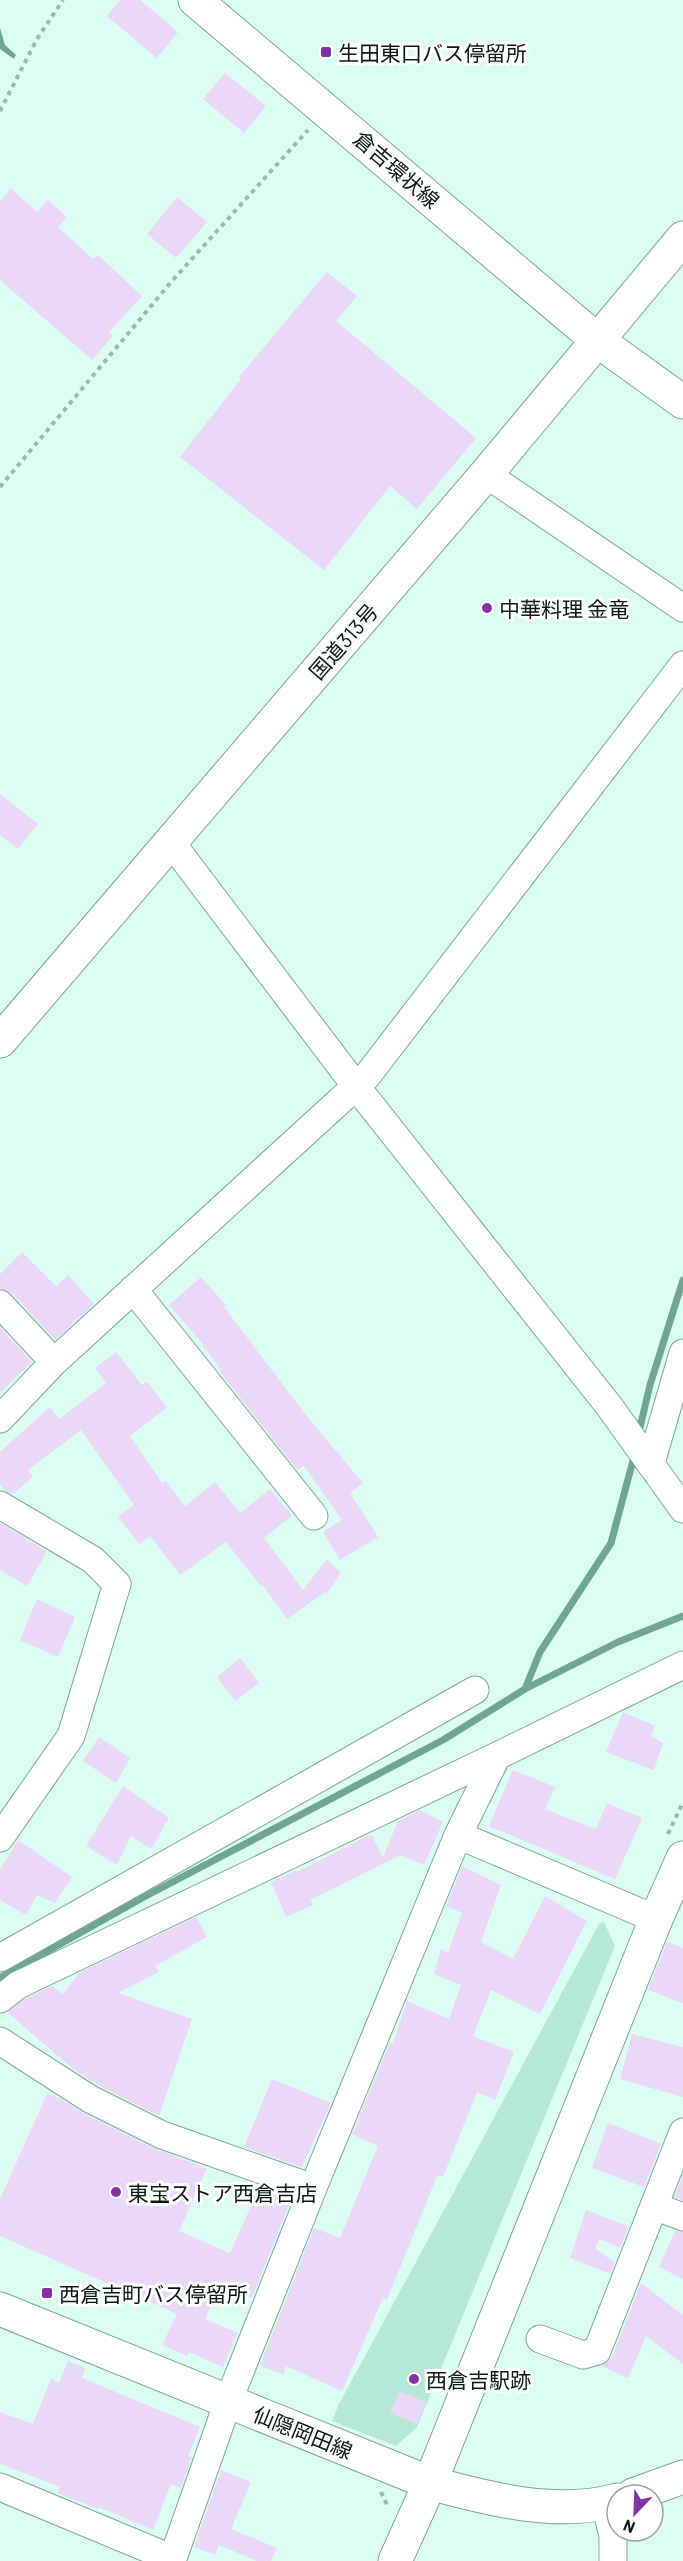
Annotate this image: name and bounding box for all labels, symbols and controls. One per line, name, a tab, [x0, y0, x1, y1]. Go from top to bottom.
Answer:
place label: 生田東口バス停留所	[338, 40, 527, 65]
marker: 生田東口バス停留所	[319, 45, 333, 59]
street label: 倉吉環状線	[349, 125, 445, 213]
place label: 中華料理 金竜	[499, 596, 629, 621]
street label: 国道313号	[303, 598, 383, 684]
marker: 中華料理 金竜	[480, 601, 494, 615]
place label: 東宝ストア西倉吉店	[128, 2180, 317, 2205]
marker: 東宝ストア西倉吉店	[109, 2185, 123, 2199]
place label: 西倉吉町バス停留所	[59, 2281, 248, 2306]
marker: 西倉吉町バス停留所	[40, 2286, 54, 2300]
place label: 西倉吉駅跡	[426, 2367, 531, 2392]
marker: 西倉吉駅跡	[407, 2372, 421, 2386]
street label: 仙隠岡田線	[250, 2401, 356, 2463]
north arrow	[605, 2483, 665, 2543]
text: N	[620, 2516, 638, 2538]

